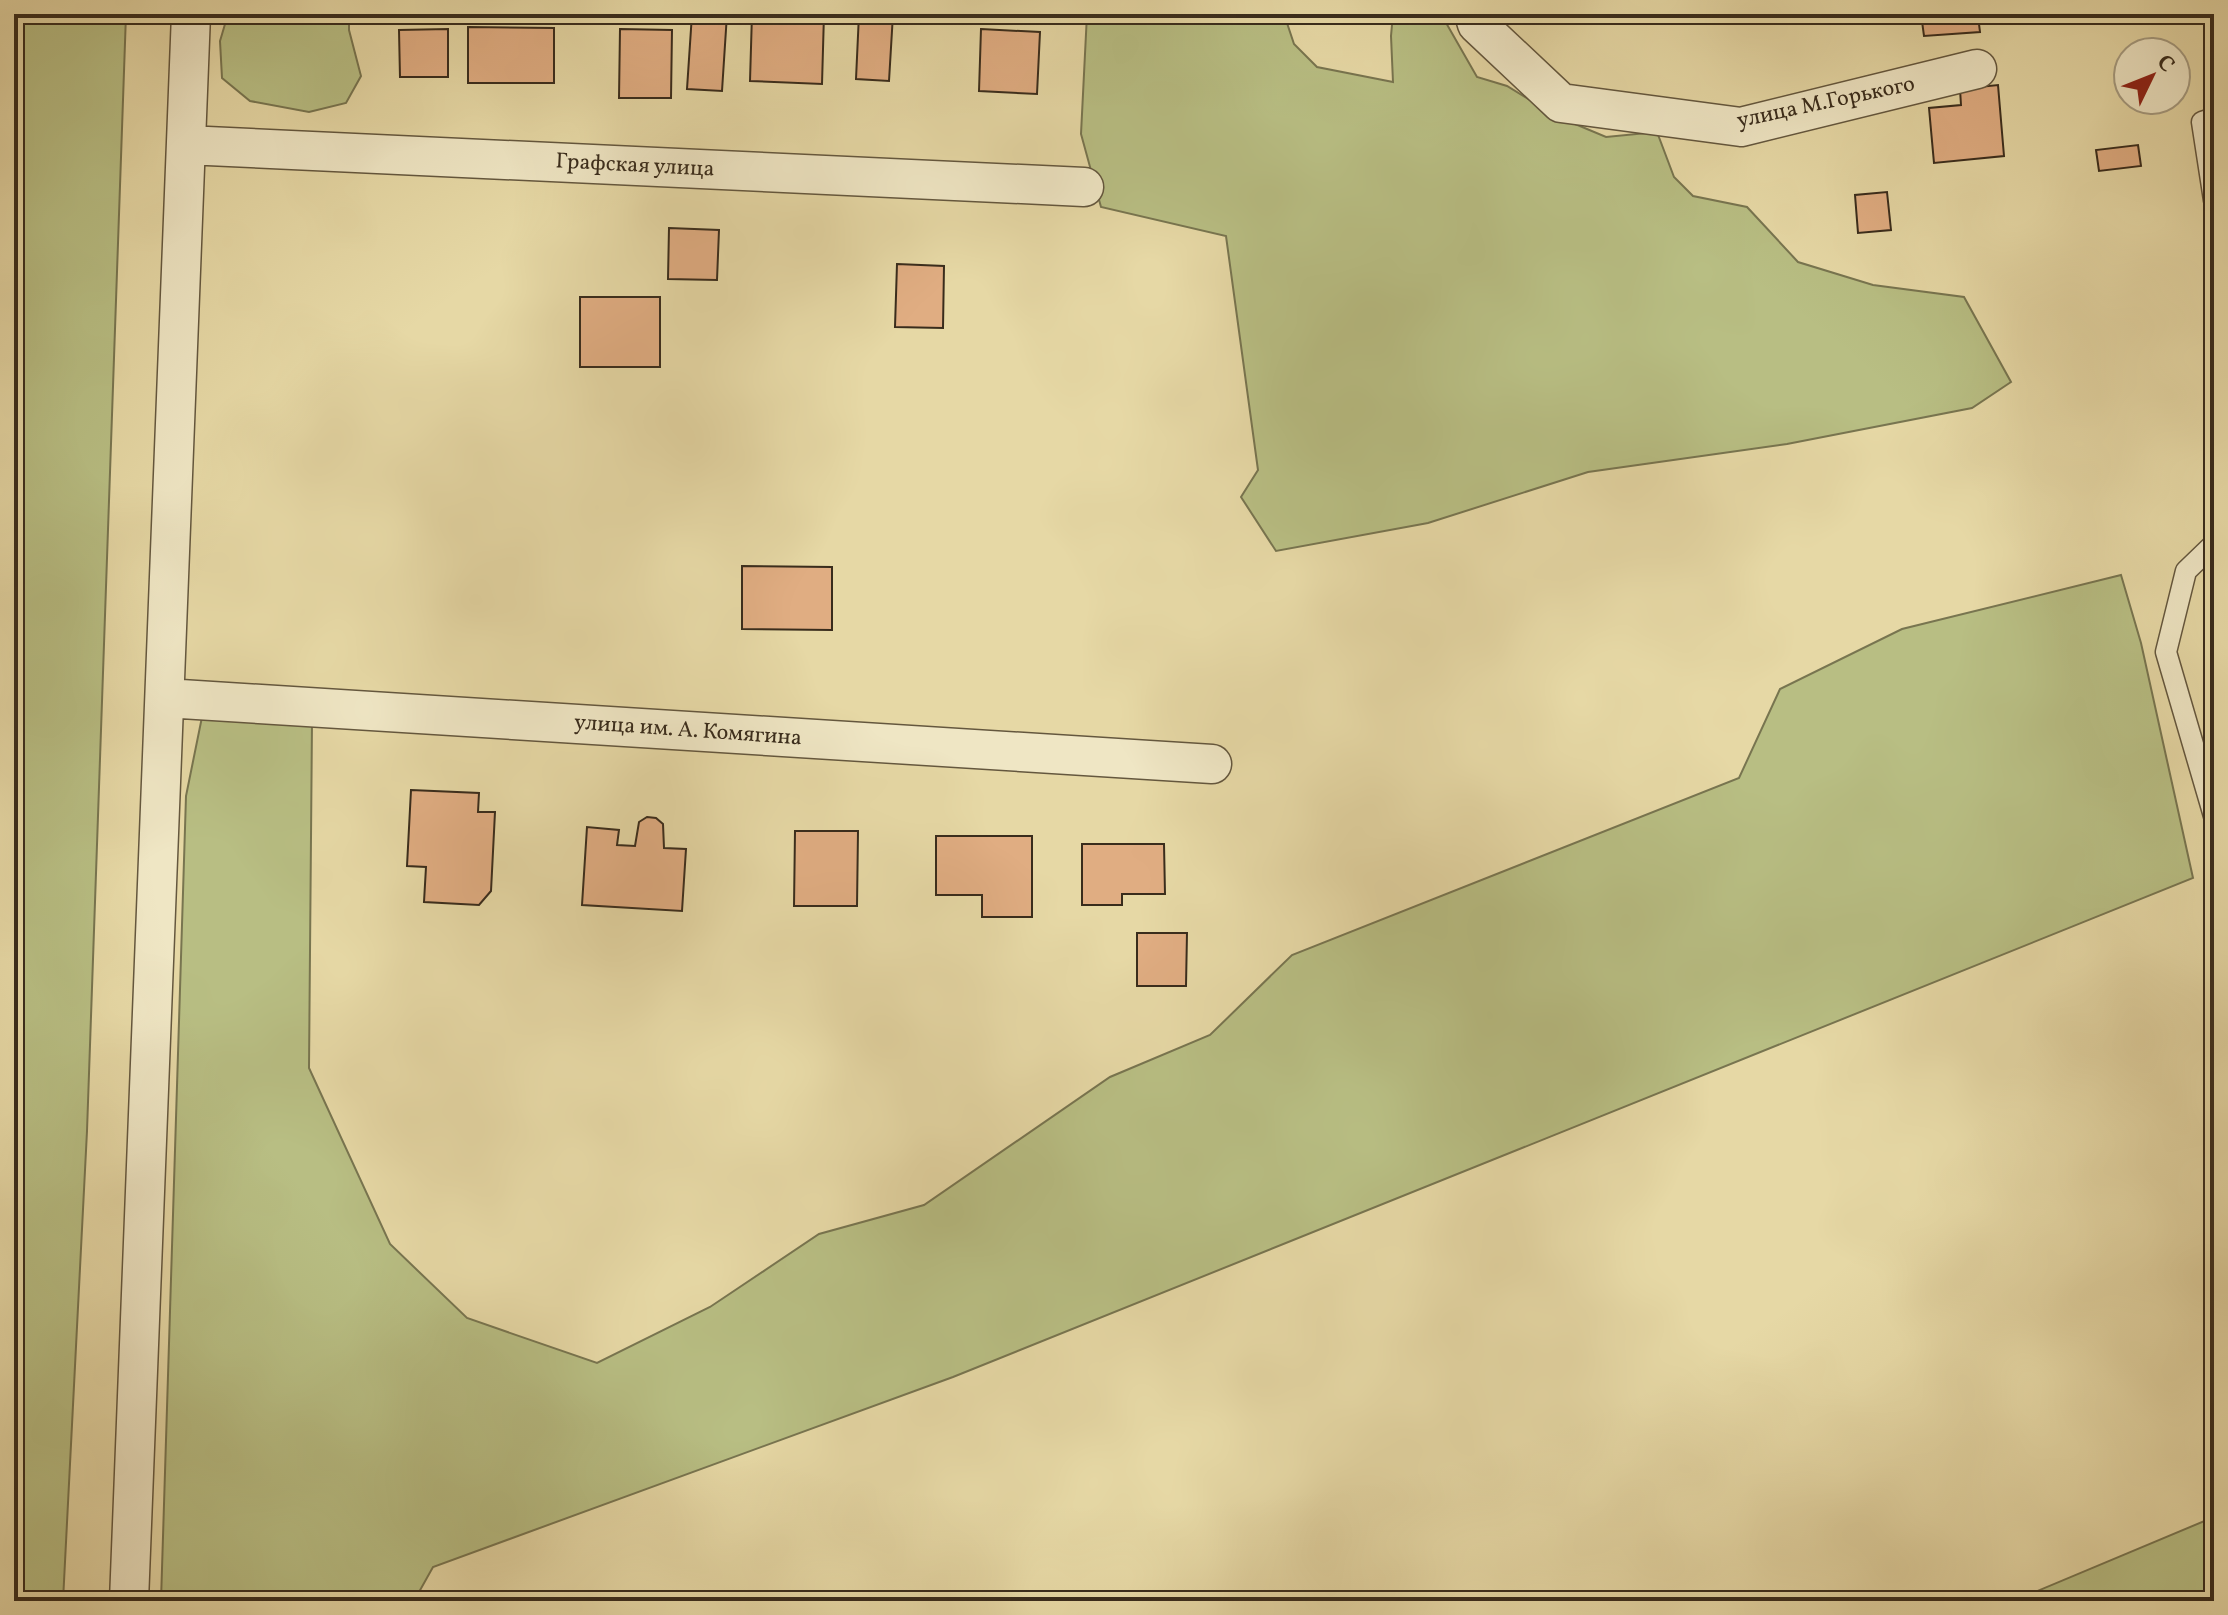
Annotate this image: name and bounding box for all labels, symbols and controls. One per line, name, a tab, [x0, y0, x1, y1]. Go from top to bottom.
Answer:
north arrow	[2112, 36, 2192, 116]
text: С	[2149, 48, 2181, 80]
street label: улица М.Горького	[1734, 69, 1918, 137]
street label: Графская улица	[555, 146, 715, 186]
street label: улица им. А. Комягина	[573, 708, 803, 754]

